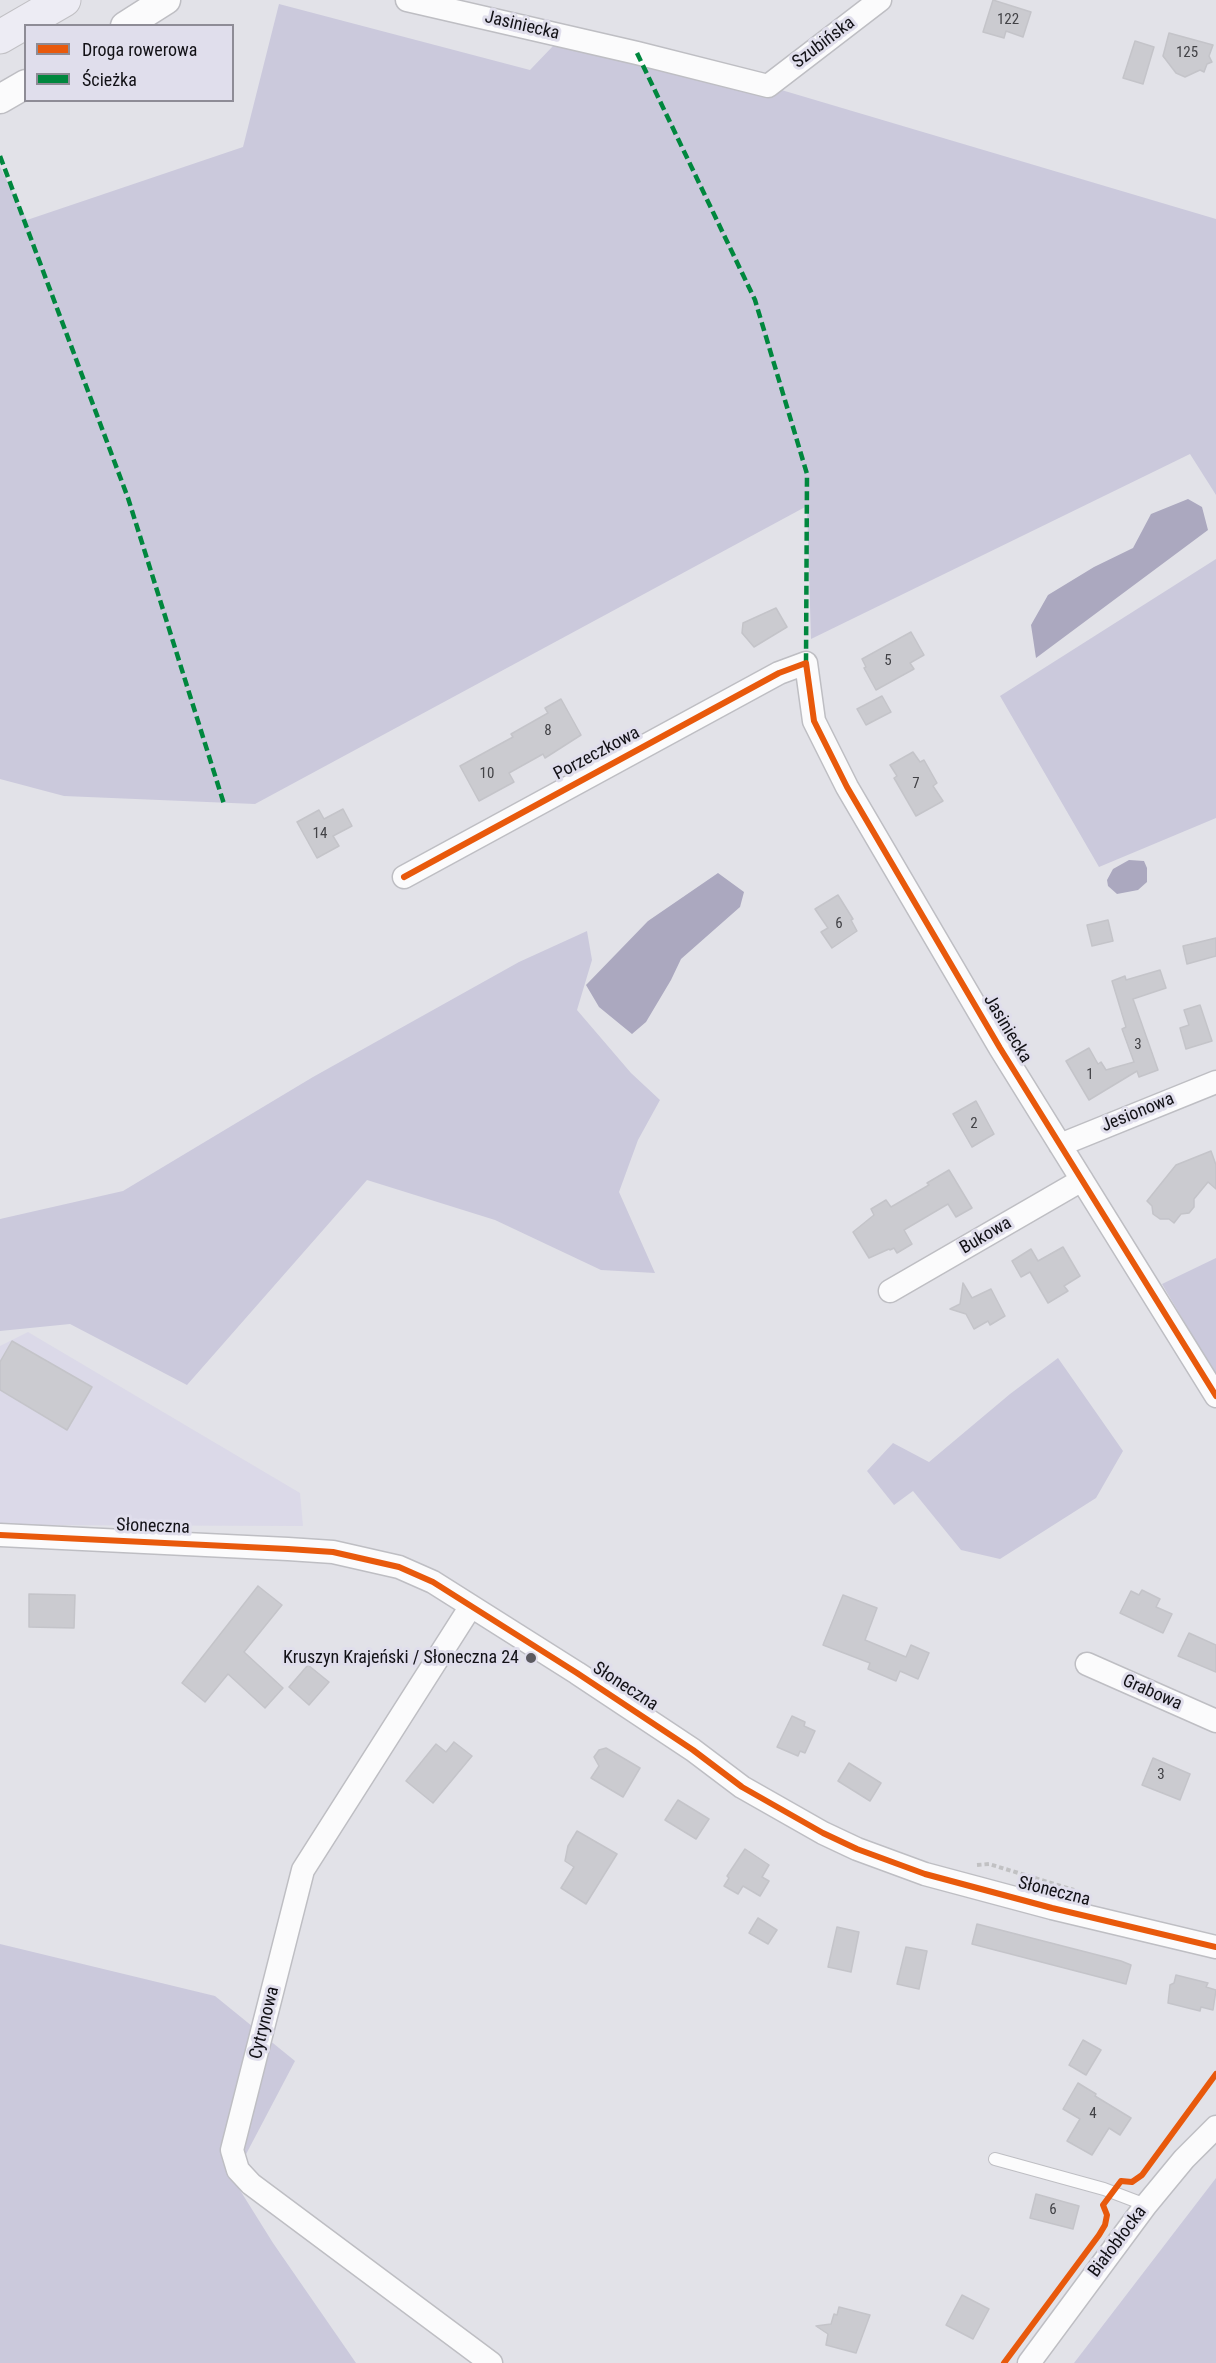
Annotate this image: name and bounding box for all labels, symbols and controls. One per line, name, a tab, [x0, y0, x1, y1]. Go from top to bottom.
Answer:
street label: Jasiniecka	[483, 7, 561, 45]
house number: 122	[997, 11, 1019, 29]
street label: Szubińska	[789, 13, 859, 73]
legend	[24, 24, 234, 102]
text: Droga rowerowa	[82, 39, 197, 60]
house number: 125	[1176, 44, 1198, 62]
text: Ścieżka	[82, 69, 137, 90]
house number: 5	[884, 652, 892, 670]
house number: 8	[544, 722, 552, 740]
street label: Porzeczkowa	[550, 722, 644, 786]
house number: 10	[480, 765, 494, 783]
house number: 7	[912, 775, 920, 793]
house number: 14	[313, 825, 327, 843]
house number: 6	[835, 915, 843, 933]
street label: Jasiniecka	[978, 991, 1036, 1067]
house number: 3	[1134, 1036, 1142, 1054]
house number: 1	[1086, 1066, 1094, 1084]
street label: Jesionowa	[1098, 1089, 1178, 1137]
house number: 2	[970, 1115, 978, 1133]
street label: Bukowa	[956, 1213, 1016, 1259]
street label: Słoneczna	[116, 1515, 190, 1539]
place label: Kruszyn Krajeński / Słoneczna 24	[283, 1647, 519, 1669]
marker: Kruszyn Krajeński / Słoneczna 24	[524, 1651, 538, 1665]
street label: Słoneczna	[588, 1658, 662, 1716]
street label: Grabowa	[1119, 1670, 1185, 1716]
house number: 3	[1157, 1766, 1165, 1784]
street label: Słoneczna	[1016, 1873, 1092, 1911]
street label: Cytrynowa	[246, 1984, 284, 2062]
house number: 4	[1089, 2105, 1097, 2123]
house number: 6	[1049, 2201, 1057, 2219]
street label: Białobłocka	[1084, 2202, 1152, 2282]

